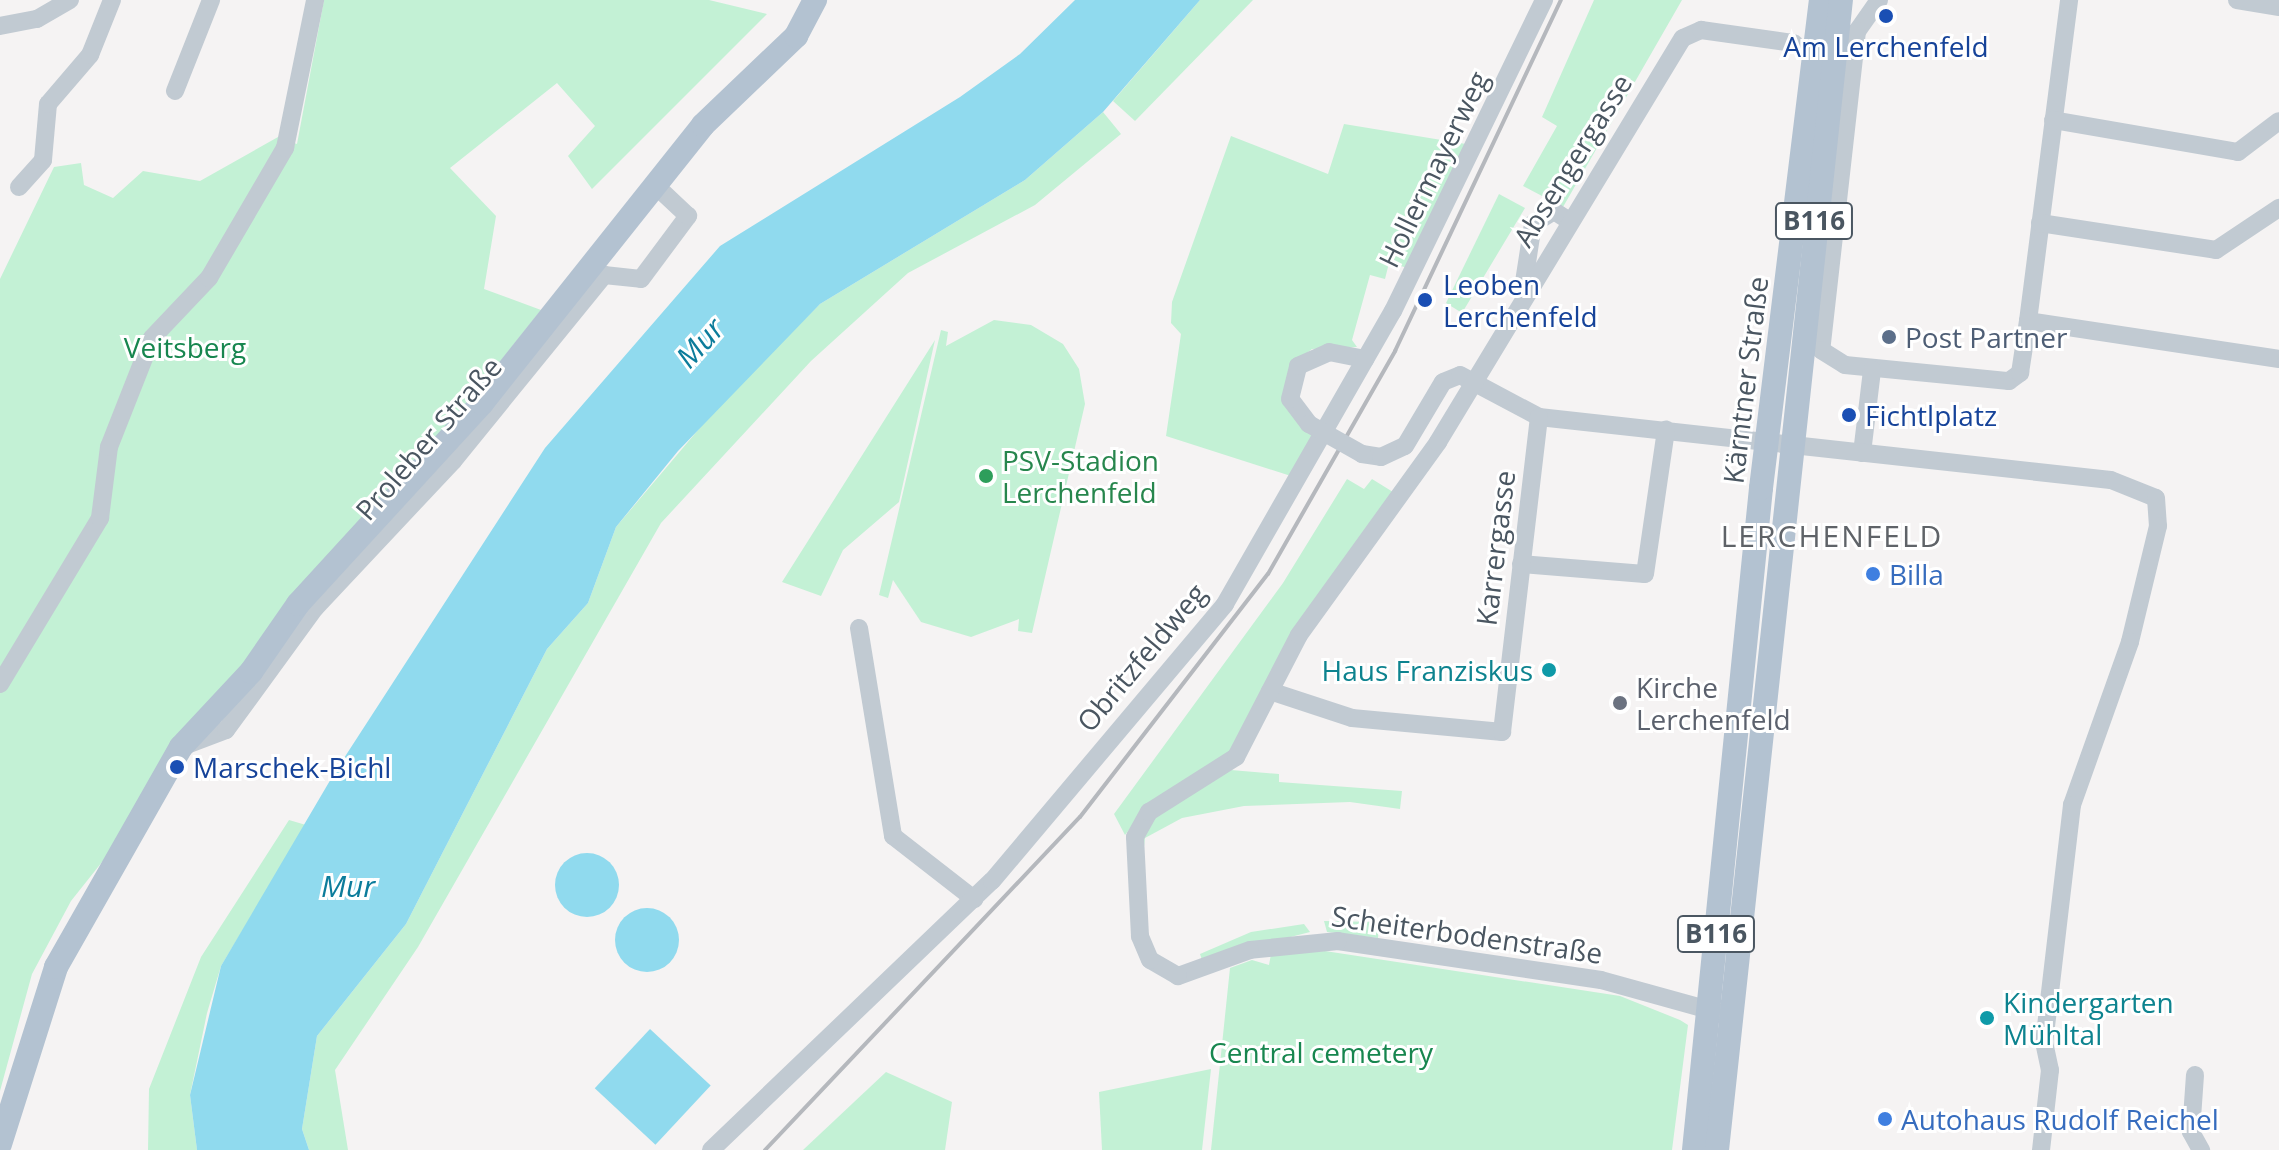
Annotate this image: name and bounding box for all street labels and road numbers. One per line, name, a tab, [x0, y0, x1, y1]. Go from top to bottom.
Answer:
street label: Hollermayerweg	[1371, 65, 1495, 273]
street label: Absengergasse	[1506, 68, 1638, 252]
road number: B116	[1774, 199, 1854, 243]
street label: Kärntner Straße	[1716, 275, 1774, 485]
street label: Proleber Straße	[348, 350, 508, 526]
street label: Karrergasse	[1469, 469, 1521, 627]
street label: Obritzfeldweg	[1069, 576, 1213, 738]
street label: Scheiterbodenstraße	[1329, 898, 1605, 970]
road number: B116	[1676, 912, 1756, 956]

